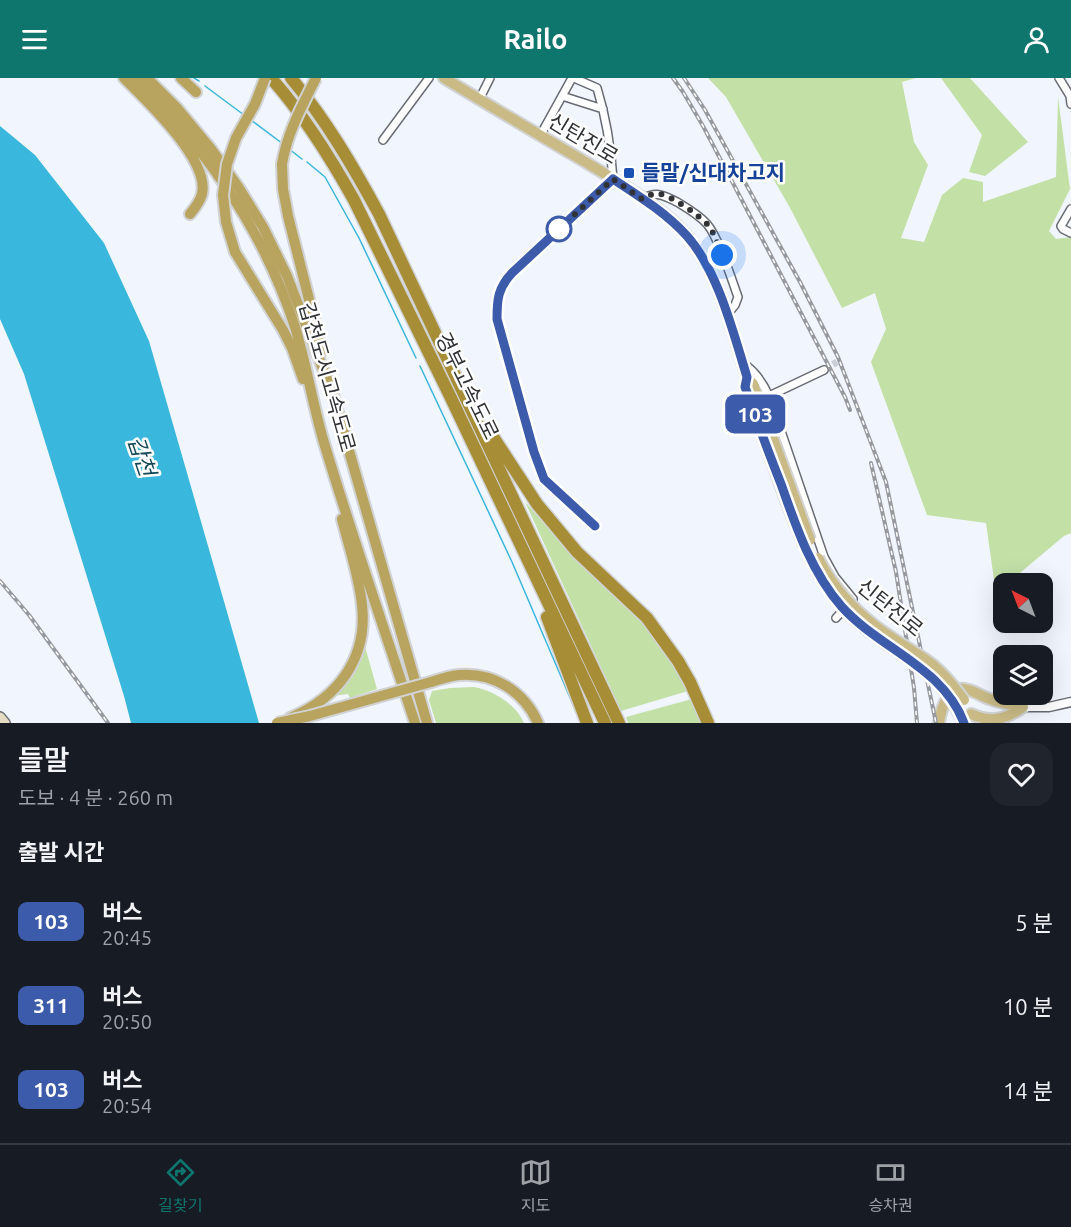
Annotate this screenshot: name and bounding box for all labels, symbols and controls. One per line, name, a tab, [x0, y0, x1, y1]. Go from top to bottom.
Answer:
icon: menu	[18, 23, 51, 56]
icon: person	[1020, 23, 1053, 56]
text: Railo	[504, 24, 567, 54]
street label: 신탄진로	[544, 108, 623, 168]
place label: 들말/신대차고지	[641, 160, 785, 184]
marker: 들말/신대차고지	[622, 166, 636, 180]
unlabelled marker	[546, 216, 572, 242]
your location	[707, 240, 737, 270]
street label: 갑천도시고속도로	[295, 299, 361, 454]
street label: 경부고속도로	[432, 328, 504, 443]
line badge: 103	[720, 394, 789, 434]
text: 103	[737, 402, 773, 426]
water label: 갑천	[124, 433, 162, 482]
north arrow	[993, 573, 1053, 633]
map controls	[993, 573, 1053, 705]
street label: 신탄진로	[853, 574, 928, 641]
button: layers	[993, 645, 1053, 705]
button: heart	[990, 743, 1053, 806]
text: 들말	[18, 744, 70, 775]
text: 도보 · 4 분 · 260 m	[18, 786, 173, 809]
text: 출발 시간	[18, 839, 104, 864]
text: 버스	[102, 899, 142, 924]
text: 103	[33, 909, 69, 933]
text: 5 분	[1015, 910, 1053, 935]
text: 20:45	[102, 926, 152, 949]
text: 버스	[102, 983, 142, 1008]
text: 311	[33, 993, 69, 1017]
text: 10 분	[1003, 994, 1053, 1019]
text: 20:50	[102, 1010, 152, 1033]
text: 버스	[102, 1067, 142, 1092]
text: 103	[33, 1077, 69, 1101]
text: 14 분	[1003, 1078, 1053, 1103]
text: 20:54	[102, 1094, 152, 1117]
tab: 길찾기	[158, 1156, 202, 1216]
tab: 지도	[519, 1156, 552, 1216]
tab: 승차권	[869, 1156, 913, 1216]

